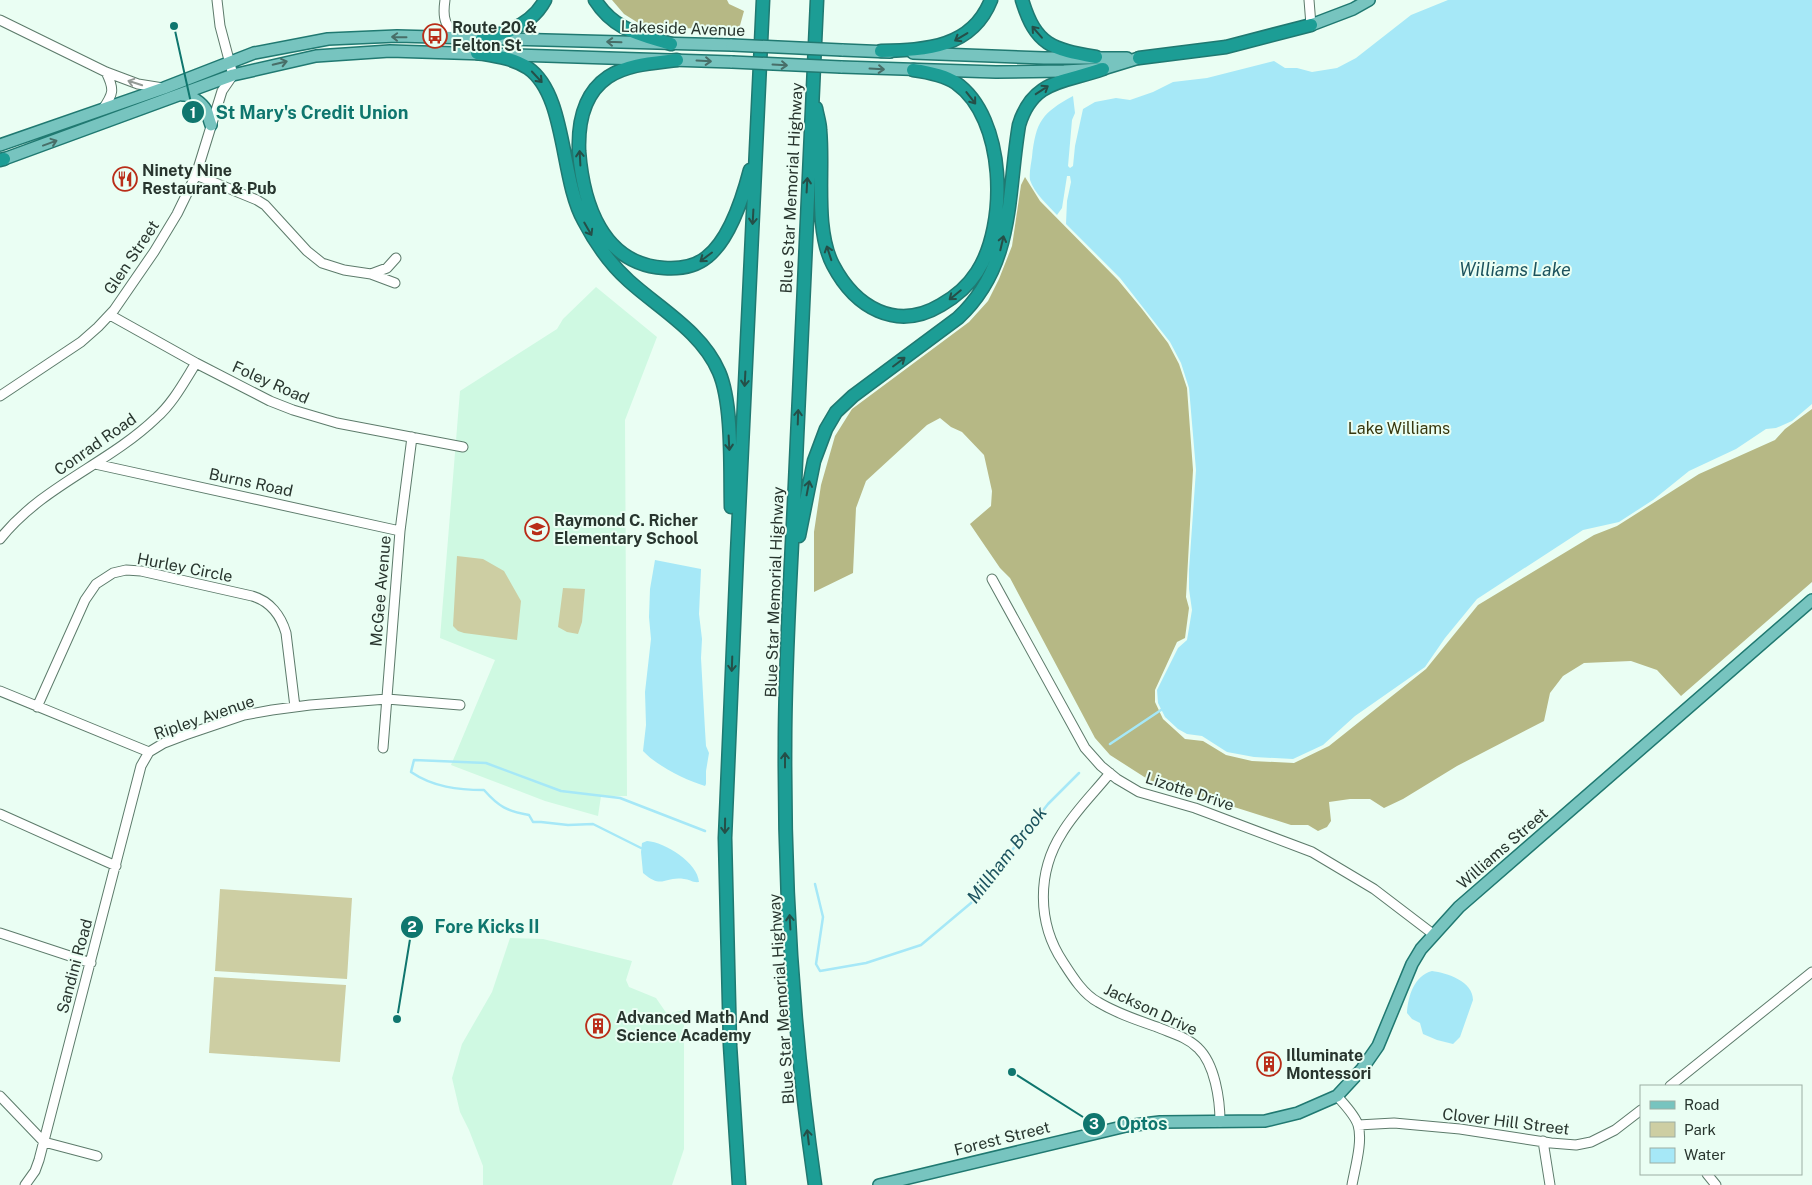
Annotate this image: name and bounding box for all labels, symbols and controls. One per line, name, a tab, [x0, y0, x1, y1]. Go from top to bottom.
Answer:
street label: Lakeside Avenue	[620, 17, 746, 40]
place label: Route 20 & Felton St	[452, 18, 537, 55]
bus stop icon: Route 20 & Felton St	[422, 23, 448, 49]
one-way arrow	[1031, 26, 1042, 39]
one-way arrow	[391, 32, 407, 42]
one-way arrow	[954, 32, 968, 42]
one-way arrow	[606, 38, 622, 47]
one-way arrow	[696, 56, 712, 65]
one-way arrow	[272, 58, 288, 67]
one-way arrow	[772, 60, 788, 69]
one-way arrow	[869, 64, 885, 74]
one-way arrow	[531, 71, 543, 84]
one-way arrow	[127, 77, 143, 87]
street label: Blue Star Memorial Highway	[776, 82, 807, 294]
one-way arrow	[1035, 85, 1049, 95]
one-way arrow	[965, 91, 976, 104]
callout: St Mary's Credit Union	[180, 96, 418, 129]
text: St Mary's Credit Union	[216, 102, 408, 123]
text: 1	[190, 104, 196, 121]
one-way arrow	[41, 138, 57, 147]
one-way arrow	[575, 151, 584, 167]
place label: Ninety Nine Restaurant & Pub	[142, 161, 277, 198]
restaurant icon: Ninety Nine Restaurant & Pub	[112, 166, 138, 192]
one-way arrow	[803, 177, 812, 193]
one-way arrow	[748, 208, 757, 224]
street label: Glen Street	[100, 217, 163, 298]
one-way arrow	[584, 222, 594, 236]
one-way arrow	[998, 236, 1007, 252]
one-way arrow	[823, 245, 833, 261]
one-way arrow	[700, 251, 713, 262]
water label: Williams Lake	[1459, 259, 1571, 280]
one-way arrow	[949, 290, 962, 301]
street label: Foley Road	[229, 357, 312, 408]
one-way arrow	[892, 357, 906, 367]
one-way arrow	[740, 370, 750, 387]
street label: Conrad Road	[51, 409, 140, 480]
one-way arrow	[793, 409, 802, 425]
park label: Lake Williams	[1348, 419, 1450, 438]
one-way arrow	[725, 435, 734, 451]
street label: Burns Road	[207, 464, 295, 501]
one-way arrow	[804, 481, 813, 497]
street label: Blue Star Memorial Highway	[761, 486, 788, 698]
place label: Raymond C. Richer Elementary School	[554, 511, 699, 548]
school or university icon: Raymond C. Richer Elementary School	[524, 516, 550, 542]
street label: McGee Avenue	[366, 535, 395, 647]
street label: Hurley Circle	[135, 549, 234, 586]
one-way arrow	[727, 655, 737, 671]
street label: Ripley Avenue	[151, 691, 257, 744]
one-way arrow	[780, 752, 790, 768]
street label: Lizotte Drive	[1143, 768, 1237, 815]
water label: Millham Brook	[962, 802, 1051, 907]
street label: Williams Street	[1453, 804, 1552, 893]
one-way arrow	[720, 818, 730, 834]
street label: Blue Star Memorial Highway	[765, 892, 798, 1105]
callout: Fore Kicks II	[399, 910, 549, 943]
one-way arrow	[786, 915, 795, 931]
text: Fore Kicks II	[435, 916, 539, 937]
street label: Sandini Road	[53, 917, 96, 1016]
text: 2	[407, 918, 417, 935]
street label: Jackson Drive	[1101, 980, 1201, 1039]
place label: Advanced Math And Science Academy	[616, 1008, 769, 1045]
building icon: Advanced Math And Science Academy	[585, 1013, 611, 1039]
place label: Illuminate Montessori	[1286, 1046, 1371, 1083]
building icon: Illuminate Montessori	[1256, 1051, 1282, 1077]
legend	[1640, 1085, 1802, 1175]
text: Road	[1684, 1096, 1720, 1113]
street label: Clover Hill Street	[1441, 1104, 1571, 1139]
callout: Optos	[1081, 1107, 1177, 1140]
text: Optos	[1116, 1113, 1168, 1134]
text: 3	[1089, 1115, 1099, 1132]
street label: Forest Street	[952, 1117, 1052, 1160]
text: Park	[1684, 1121, 1716, 1138]
one-way arrow	[803, 1129, 813, 1145]
text: Water	[1684, 1146, 1726, 1163]

